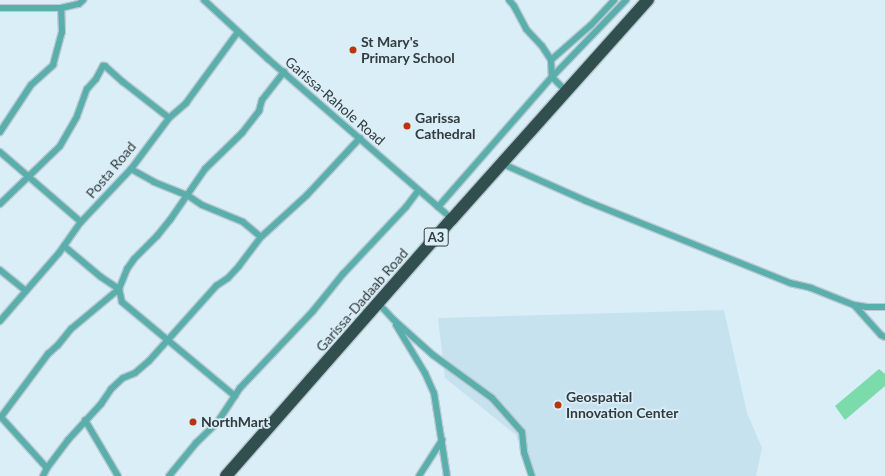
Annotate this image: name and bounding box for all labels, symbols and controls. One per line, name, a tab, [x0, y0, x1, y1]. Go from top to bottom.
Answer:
place label: St Mary's Primary School	[361, 34, 455, 66]
marker: St Mary's Primary School	[348, 45, 358, 55]
street label: Garissa-Rahole Road	[282, 53, 388, 149]
place label: Garissa Cathedral	[415, 110, 476, 142]
marker: Garissa Cathedral	[402, 121, 412, 131]
street label: Posta Road	[83, 138, 139, 202]
road number: A3	[423, 226, 449, 248]
street label: Garissa-Dadaab Road	[313, 245, 411, 355]
place label: Geospatial Innovation Center	[566, 389, 678, 422]
marker: Geospatial Innovation Center	[553, 400, 563, 410]
place label: NorthMart	[201, 414, 268, 430]
marker: NorthMart	[188, 417, 198, 427]

